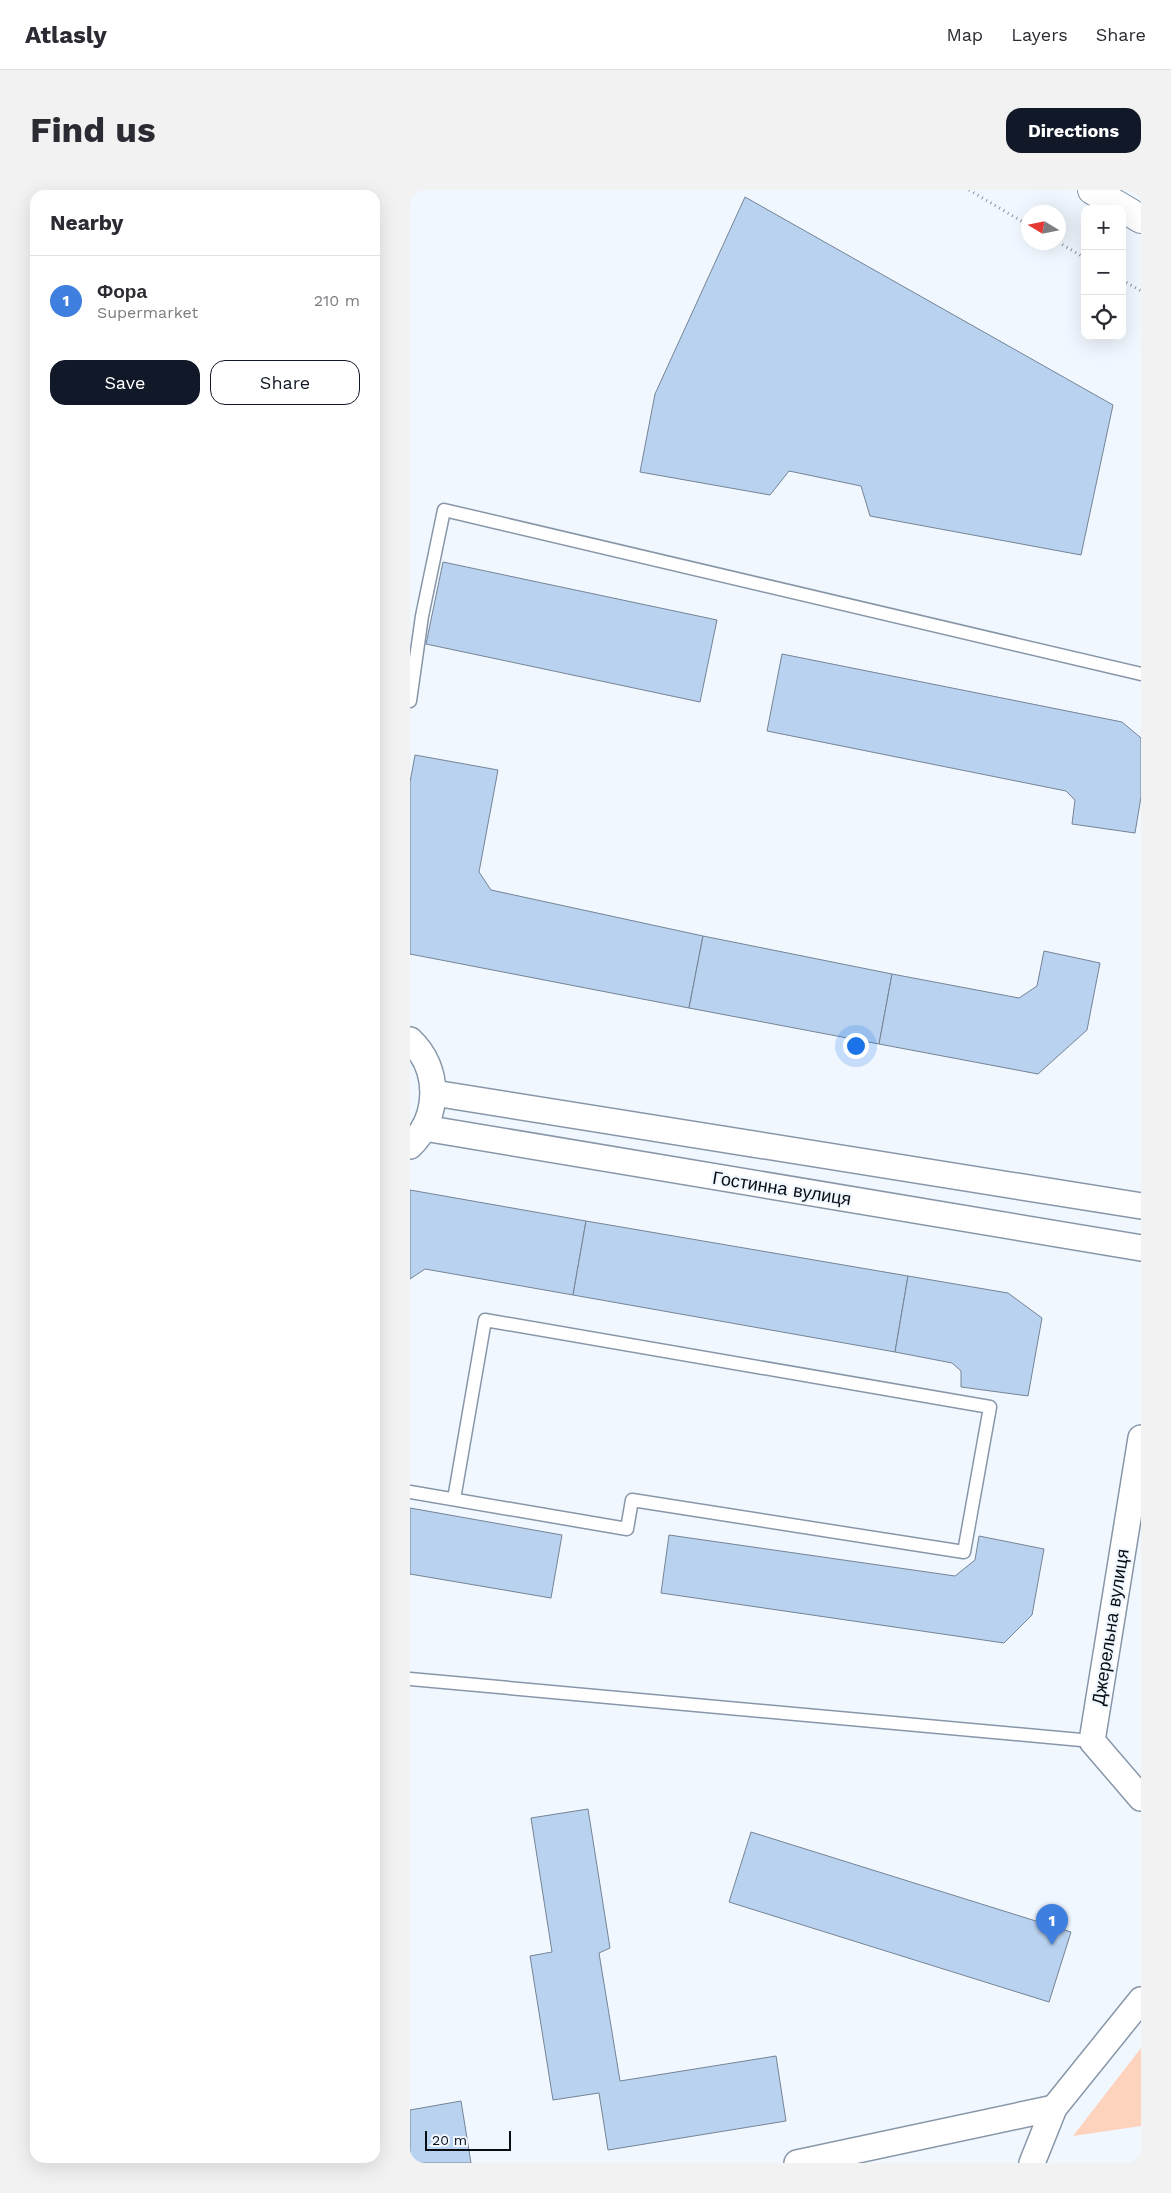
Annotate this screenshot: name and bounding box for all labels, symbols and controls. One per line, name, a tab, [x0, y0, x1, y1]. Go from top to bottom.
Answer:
text: Atlasly	[25, 21, 107, 49]
text: Map	[946, 24, 983, 45]
text: Layers	[1011, 24, 1068, 45]
text: Share	[1096, 24, 1146, 45]
button: Directions	[1006, 108, 1141, 153]
text: Find us	[30, 109, 156, 151]
north arrow	[1021, 205, 1066, 250]
map controls	[1081, 205, 1126, 340]
button: +	[1081, 205, 1126, 250]
text: Nearby	[50, 210, 123, 235]
button: −	[1081, 250, 1126, 295]
text: Фора	[97, 280, 147, 303]
text: 1	[63, 291, 69, 310]
text: 210 m	[314, 291, 360, 310]
button: locate	[1081, 295, 1126, 340]
text: Supermarket	[97, 303, 198, 322]
button: Save	[50, 360, 200, 405]
button: Share	[210, 360, 360, 405]
your location	[843, 1033, 869, 1059]
street label: Гостинна вулиця	[711, 1167, 853, 1209]
street label: Джерельна вулиця	[1087, 1547, 1133, 1707]
pin: 1	[1036, 1904, 1068, 1945]
scale bar	[425, 2128, 511, 2151]
text: 20 m	[432, 2132, 467, 2148]

